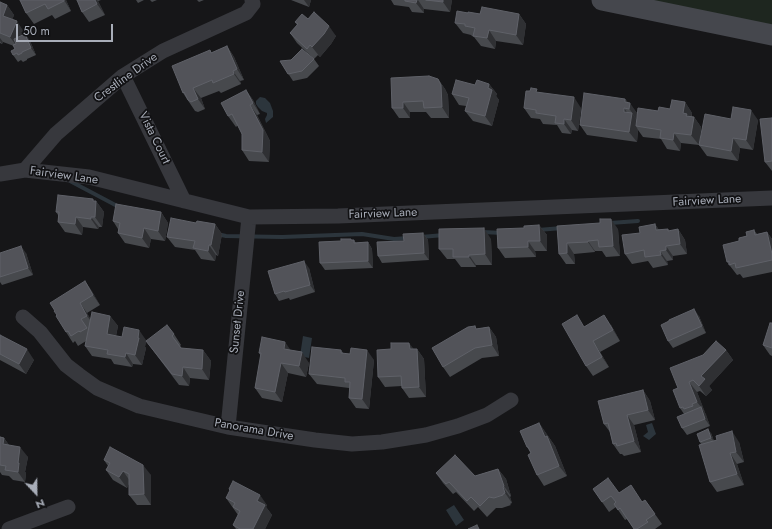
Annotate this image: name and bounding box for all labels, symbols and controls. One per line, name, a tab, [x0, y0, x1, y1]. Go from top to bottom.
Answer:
scale bar	[18, 16, 115, 42]
text: 50 m	[23, 22, 50, 40]
street label: Crestline Drive	[92, 50, 160, 106]
street label: Vista Court	[135, 110, 173, 166]
street label: Fairview Lane	[29, 164, 99, 188]
street label: Fairview Lane	[672, 192, 742, 210]
street label: Fairview Lane	[348, 206, 418, 222]
street label: Sunset Drive	[228, 290, 248, 354]
street label: Panorama Drive	[213, 416, 295, 444]
north arrow	[16, 473, 56, 513]
text: N	[33, 495, 48, 513]

